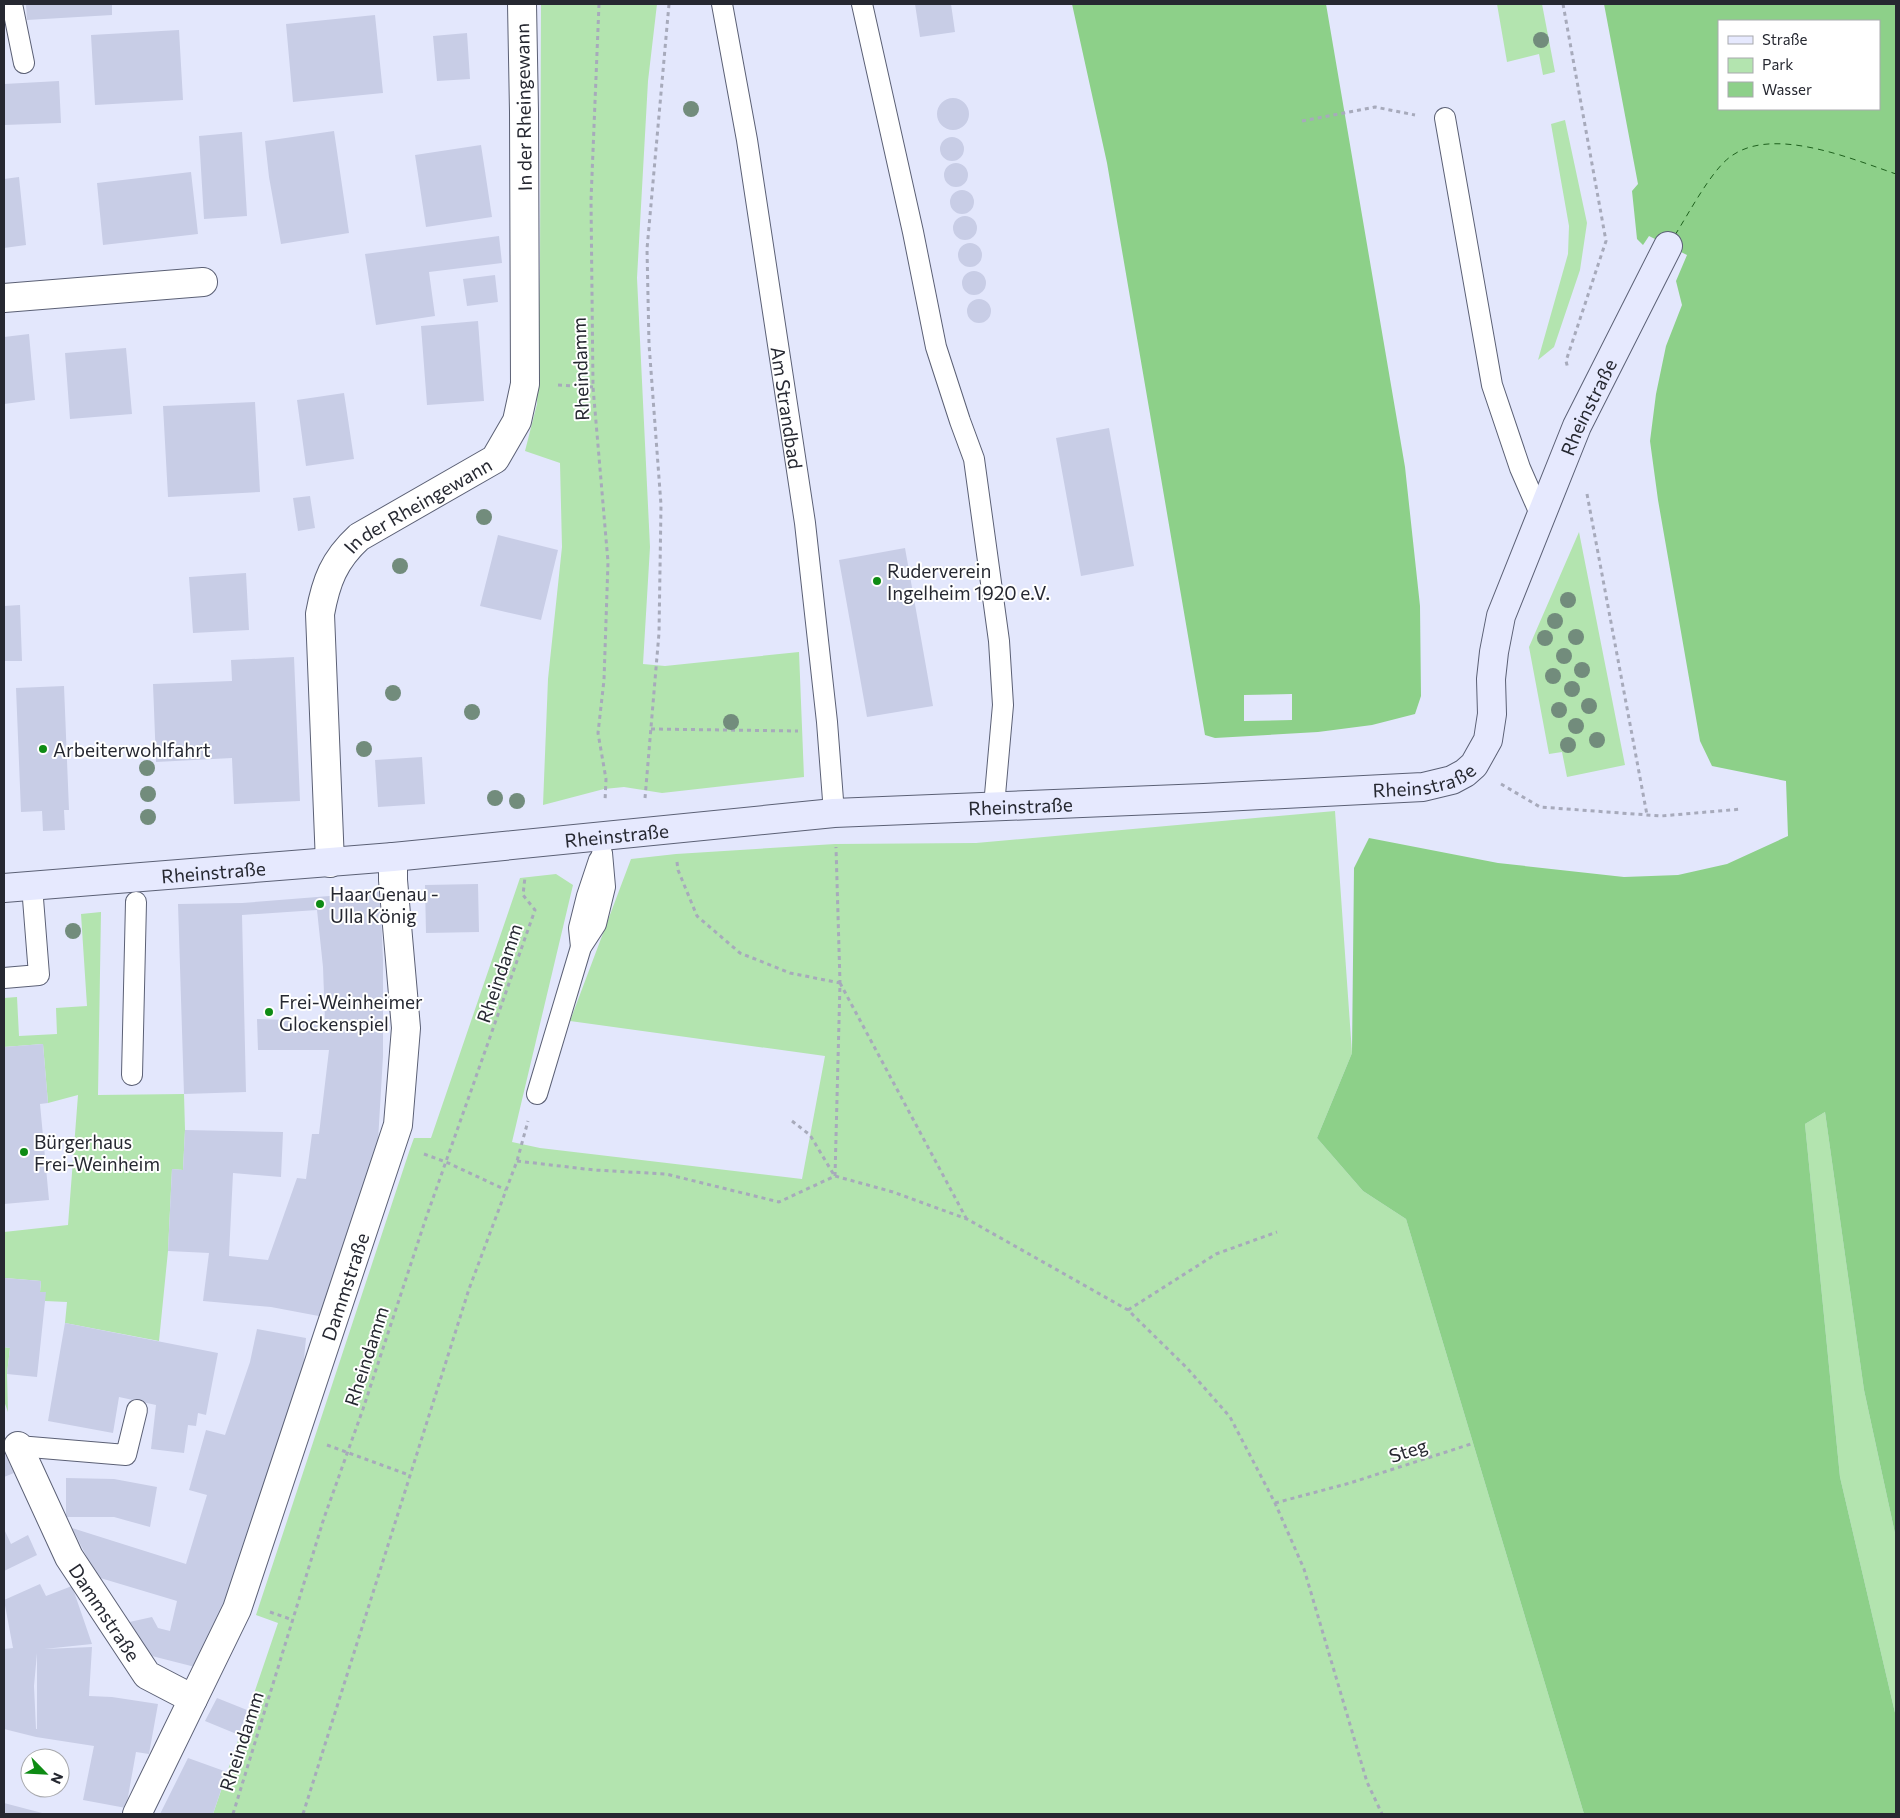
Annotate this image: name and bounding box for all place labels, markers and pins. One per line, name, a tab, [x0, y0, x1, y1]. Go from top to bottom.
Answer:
place label: Ruderverein Ingelheim 1920 e.V.	[887, 559, 1050, 604]
marker: Ruderverein Ingelheim 1920 e.V.	[871, 575, 883, 587]
place label: Arbeiterwohlfahrt	[53, 738, 211, 761]
marker: Arbeiterwohlfahrt	[37, 743, 49, 755]
place label: HaarGenau - Ulla König	[330, 882, 439, 927]
marker: HaarGenau - Ulla König	[314, 898, 326, 910]
place label: Frei-Weinheimer Glockenspiel	[279, 990, 423, 1035]
marker: Frei-Weinheimer Glockenspiel	[263, 1006, 275, 1018]
place label: Bürgerhaus Frei-Weinheim	[34, 1130, 160, 1175]
marker: Bürgerhaus Frei-Weinheim	[18, 1146, 30, 1158]

